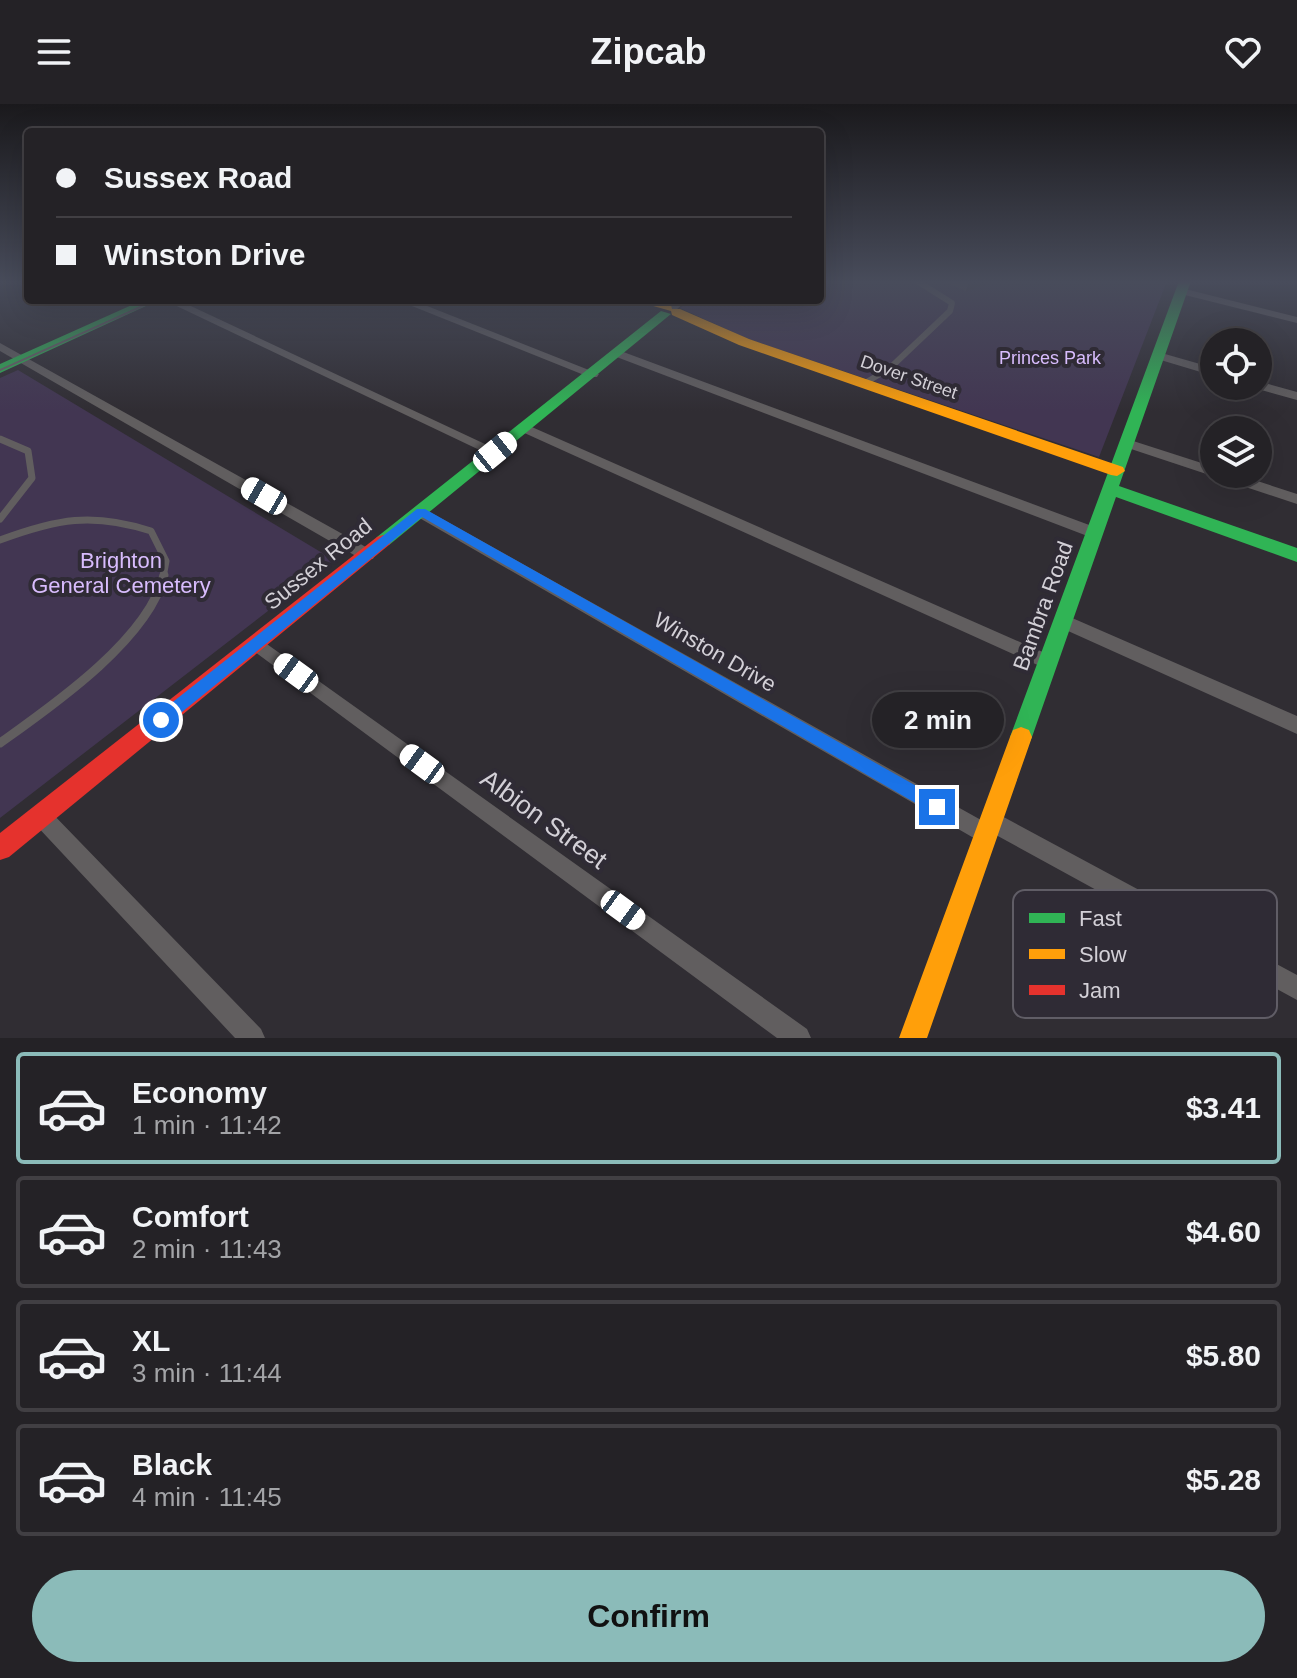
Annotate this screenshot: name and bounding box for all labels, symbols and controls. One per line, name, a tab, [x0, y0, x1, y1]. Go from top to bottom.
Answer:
icon: menu	[32, 30, 76, 74]
icon: heart	[1221, 30, 1265, 74]
text: Zipcab	[590, 31, 707, 72]
text: Sussex Road	[104, 161, 292, 194]
text: Winston Drive	[104, 238, 305, 271]
map controls	[1200, 328, 1272, 488]
button: locate	[1200, 328, 1272, 400]
park label: Princes Park	[999, 348, 1102, 368]
street label: Dover Street	[858, 351, 960, 403]
button: layers	[1200, 416, 1272, 488]
car	[469, 428, 521, 476]
car	[237, 474, 291, 518]
street label: Sussex Road	[259, 513, 377, 615]
street label: Bambra Road	[1008, 538, 1078, 674]
park label: Brighton General Cemetery	[31, 548, 211, 598]
street label: Winston Drive	[649, 607, 781, 697]
car	[270, 649, 322, 697]
callout: 2 min	[871, 691, 1003, 747]
route start	[143, 702, 179, 738]
text: 2 min	[904, 705, 972, 735]
car	[396, 740, 448, 788]
street label: Albion Street	[475, 763, 614, 875]
route end	[919, 789, 955, 825]
car	[597, 886, 649, 934]
legend	[1013, 890, 1277, 1018]
text: Fast	[1079, 906, 1122, 931]
text: Slow	[1079, 942, 1127, 967]
text: Jam	[1079, 978, 1121, 1003]
icon: car	[36, 1072, 108, 1144]
text: Economy	[132, 1076, 267, 1109]
text: $3.41	[1186, 1091, 1261, 1124]
text: 1 min · 11:42	[132, 1110, 282, 1140]
icon: car	[36, 1196, 108, 1268]
text: Comfort	[132, 1200, 249, 1233]
text: $4.60	[1186, 1215, 1261, 1248]
text: 2 min · 11:43	[132, 1234, 282, 1264]
icon: car	[36, 1320, 108, 1392]
text: XL	[132, 1324, 170, 1357]
text: $5.80	[1186, 1339, 1261, 1372]
text: 3 min · 11:44	[132, 1358, 282, 1388]
icon: car	[36, 1444, 108, 1516]
text: Black	[132, 1448, 212, 1481]
text: $5.28	[1186, 1463, 1261, 1496]
text: 4 min · 11:45	[132, 1482, 282, 1512]
button: Confirm	[32, 1570, 1265, 1662]

